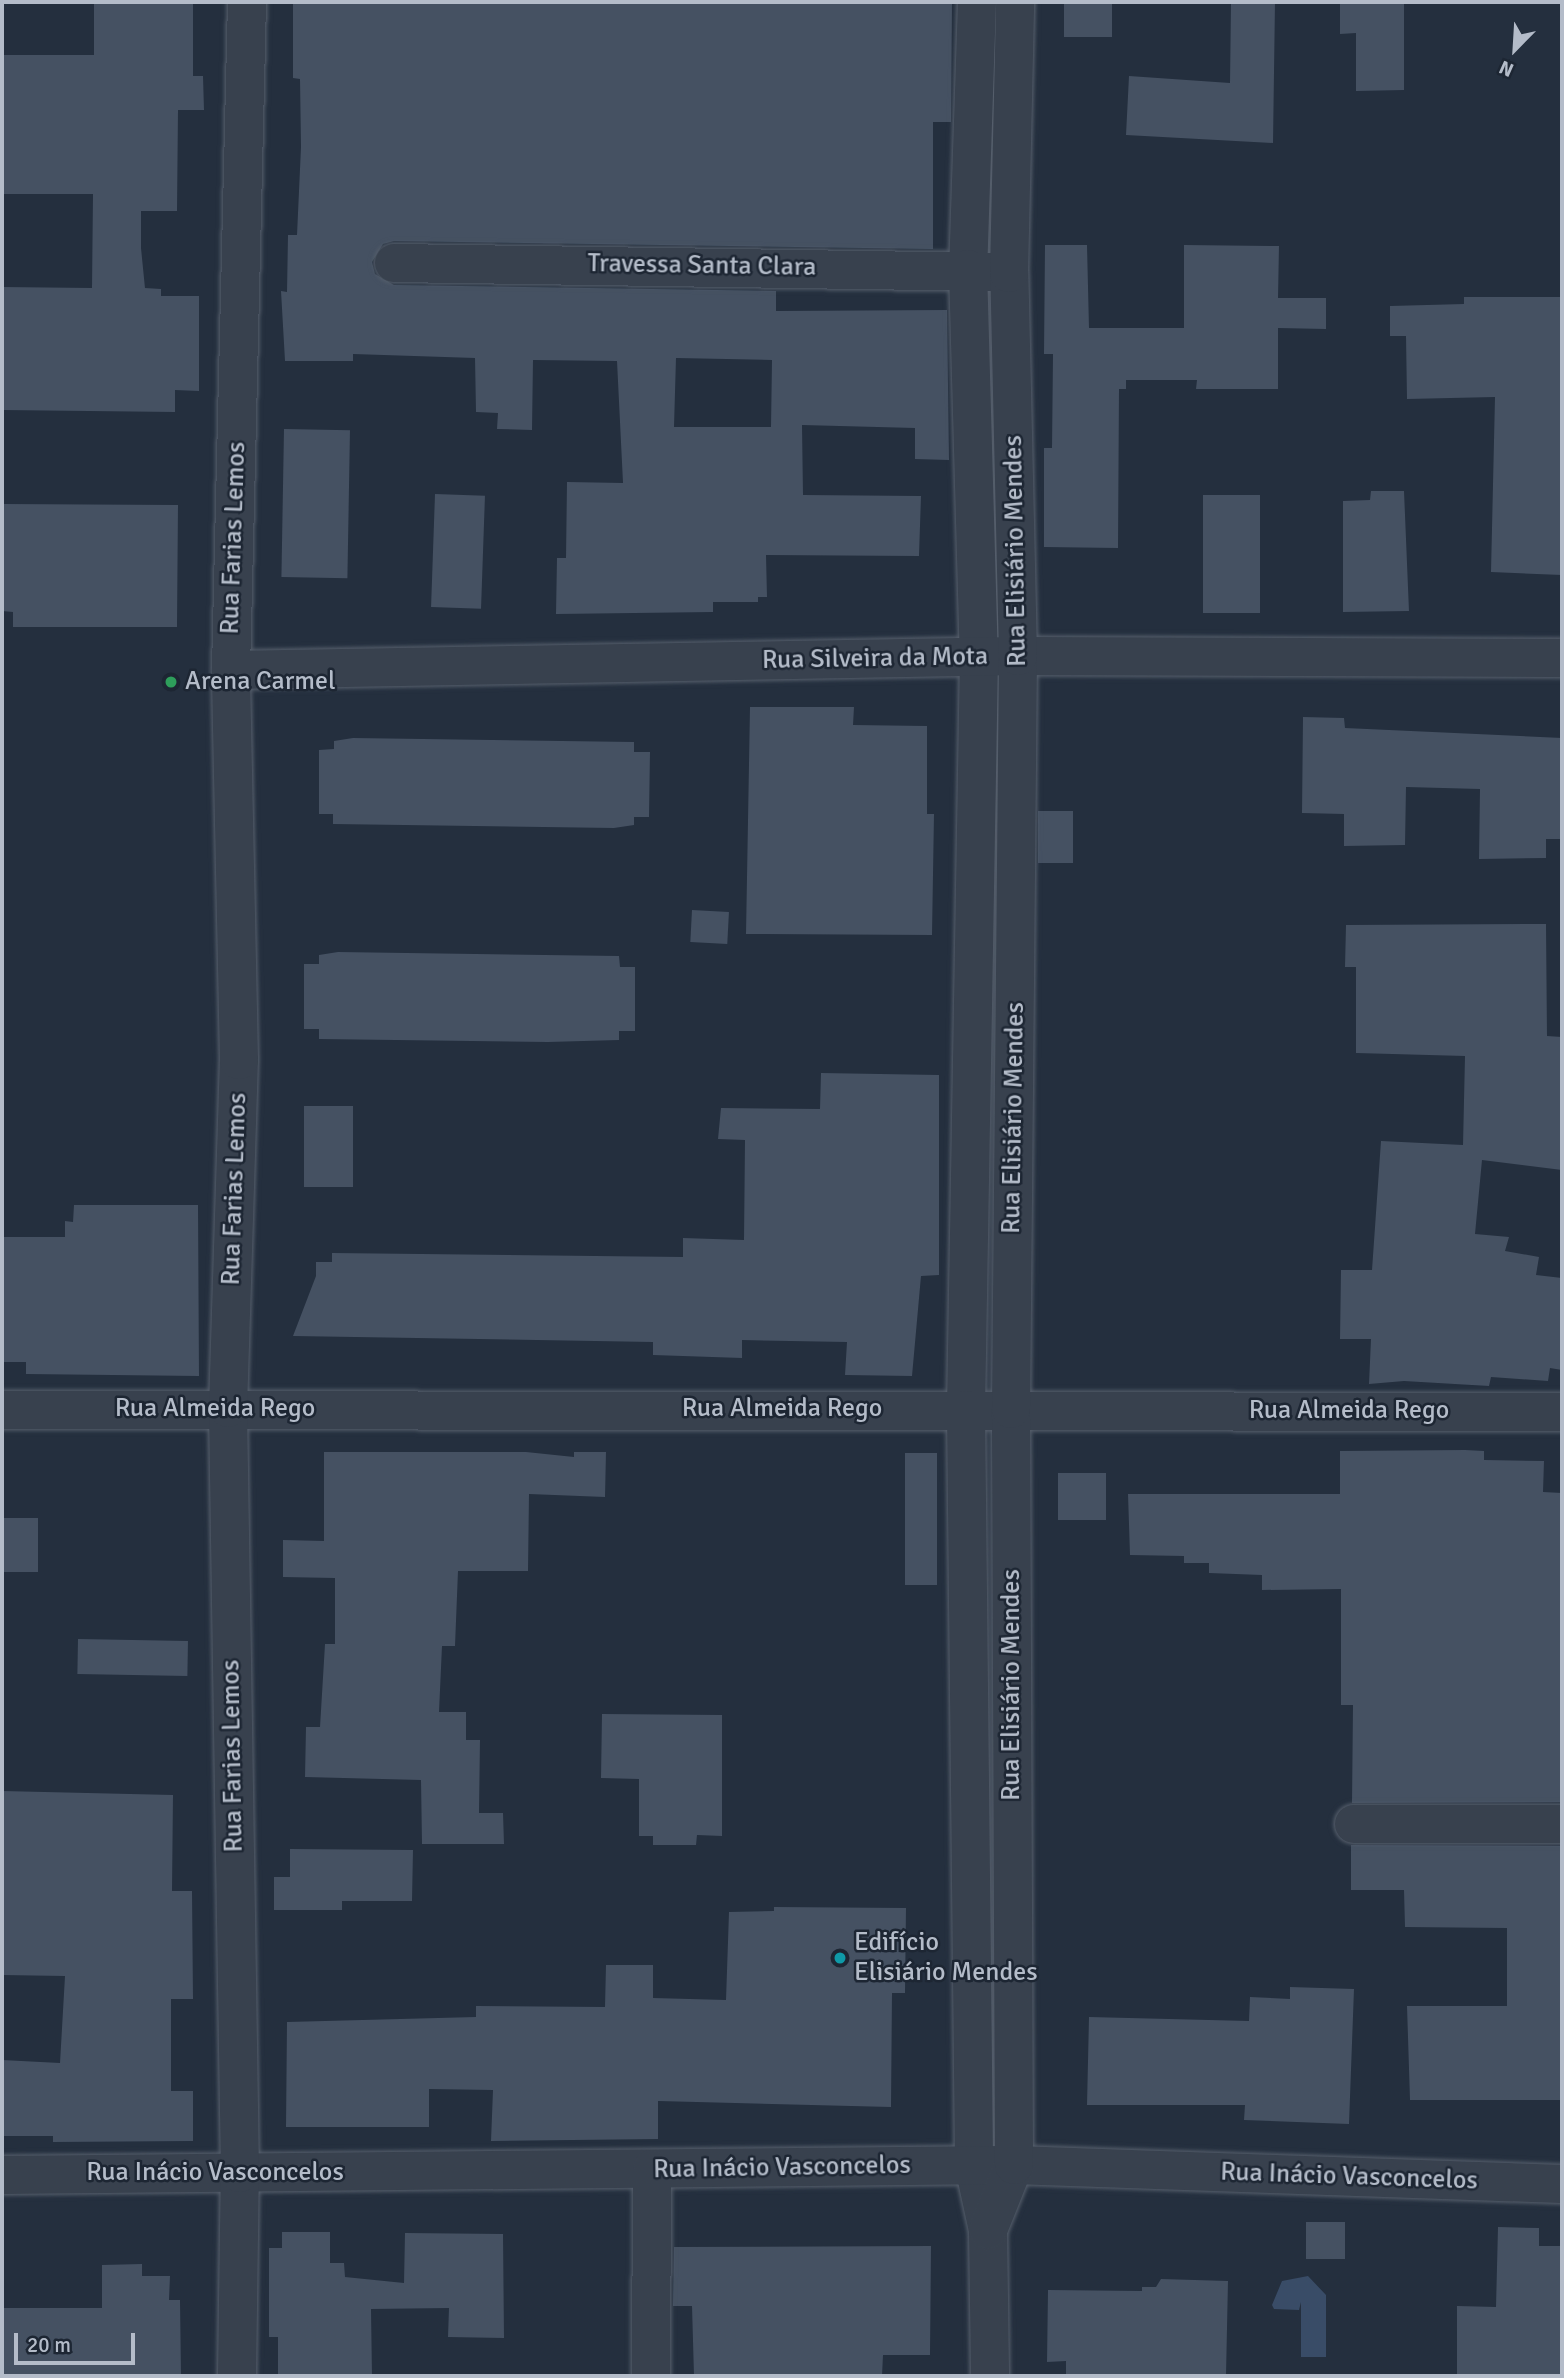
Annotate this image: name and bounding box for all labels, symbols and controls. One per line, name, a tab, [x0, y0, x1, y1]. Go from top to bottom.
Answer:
north arrow	[1480, 14, 1550, 84]
text: N	[1496, 55, 1517, 82]
street label: Travessa Santa Clara	[587, 248, 817, 284]
street label: Rua Elisiário Mendes	[998, 435, 1034, 667]
street label: Rua Farias Lemos	[215, 441, 253, 635]
street label: Rua Silveira da Mota	[762, 641, 988, 677]
place label: Arena Carmel	[185, 666, 336, 698]
marker: Arena Carmel	[163, 674, 179, 690]
street label: Rua Elisiário Mendes	[996, 1002, 1032, 1234]
street label: Rua Farias Lemos	[216, 1092, 254, 1286]
street label: Rua Almeida Rego	[115, 1393, 315, 1425]
street label: Rua Almeida Rego	[682, 1393, 882, 1425]
street label: Rua Almeida Rego	[1249, 1395, 1449, 1427]
street label: Rua Elisiário Mendes	[996, 1569, 1028, 1801]
street label: Rua Farias Lemos	[216, 1659, 250, 1853]
place label: Edifício Elisiário Mendes	[854, 1927, 1038, 1988]
marker: Edifício Elisiário Mendes	[832, 1950, 848, 1966]
street label: Rua Inácio Vasconcelos	[653, 2150, 911, 2186]
street label: Rua Inácio Vasconcelos	[86, 2157, 344, 2189]
street label: Rua Inácio Vasconcelos	[1220, 2157, 1478, 2197]
scale bar	[18, 2318, 138, 2362]
text: 20 m	[27, 2332, 71, 2358]

